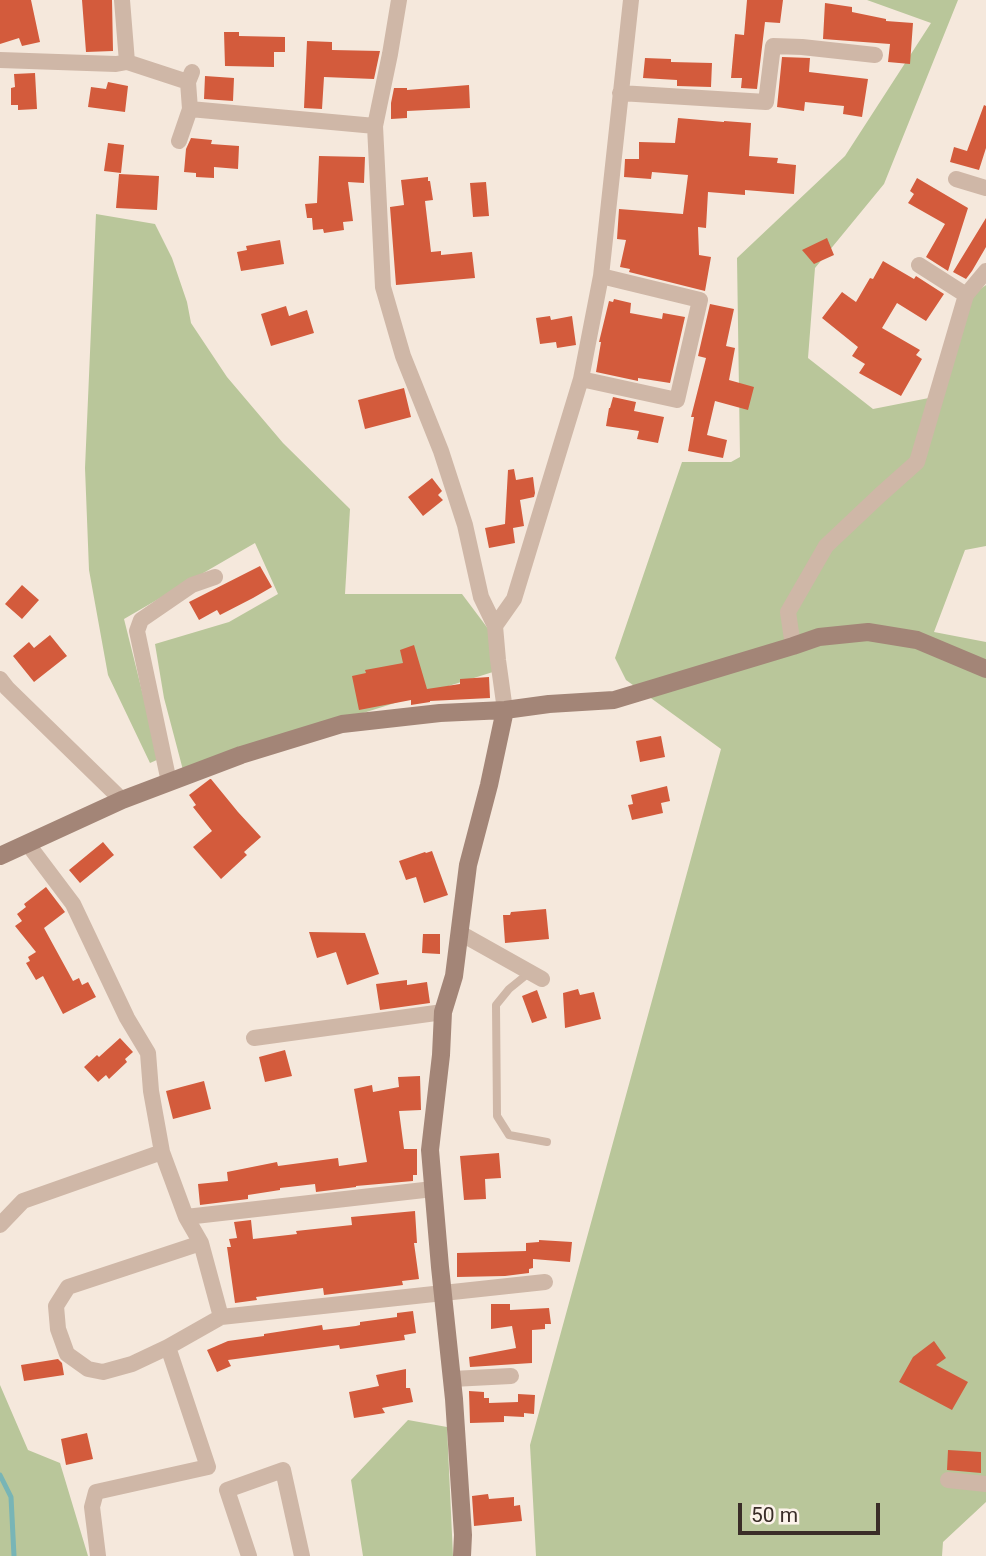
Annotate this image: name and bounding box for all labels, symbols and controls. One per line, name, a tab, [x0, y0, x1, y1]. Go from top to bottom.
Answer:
scale bar	[741, 1490, 883, 1534]
text: 50 m	[751, 1503, 798, 1527]

